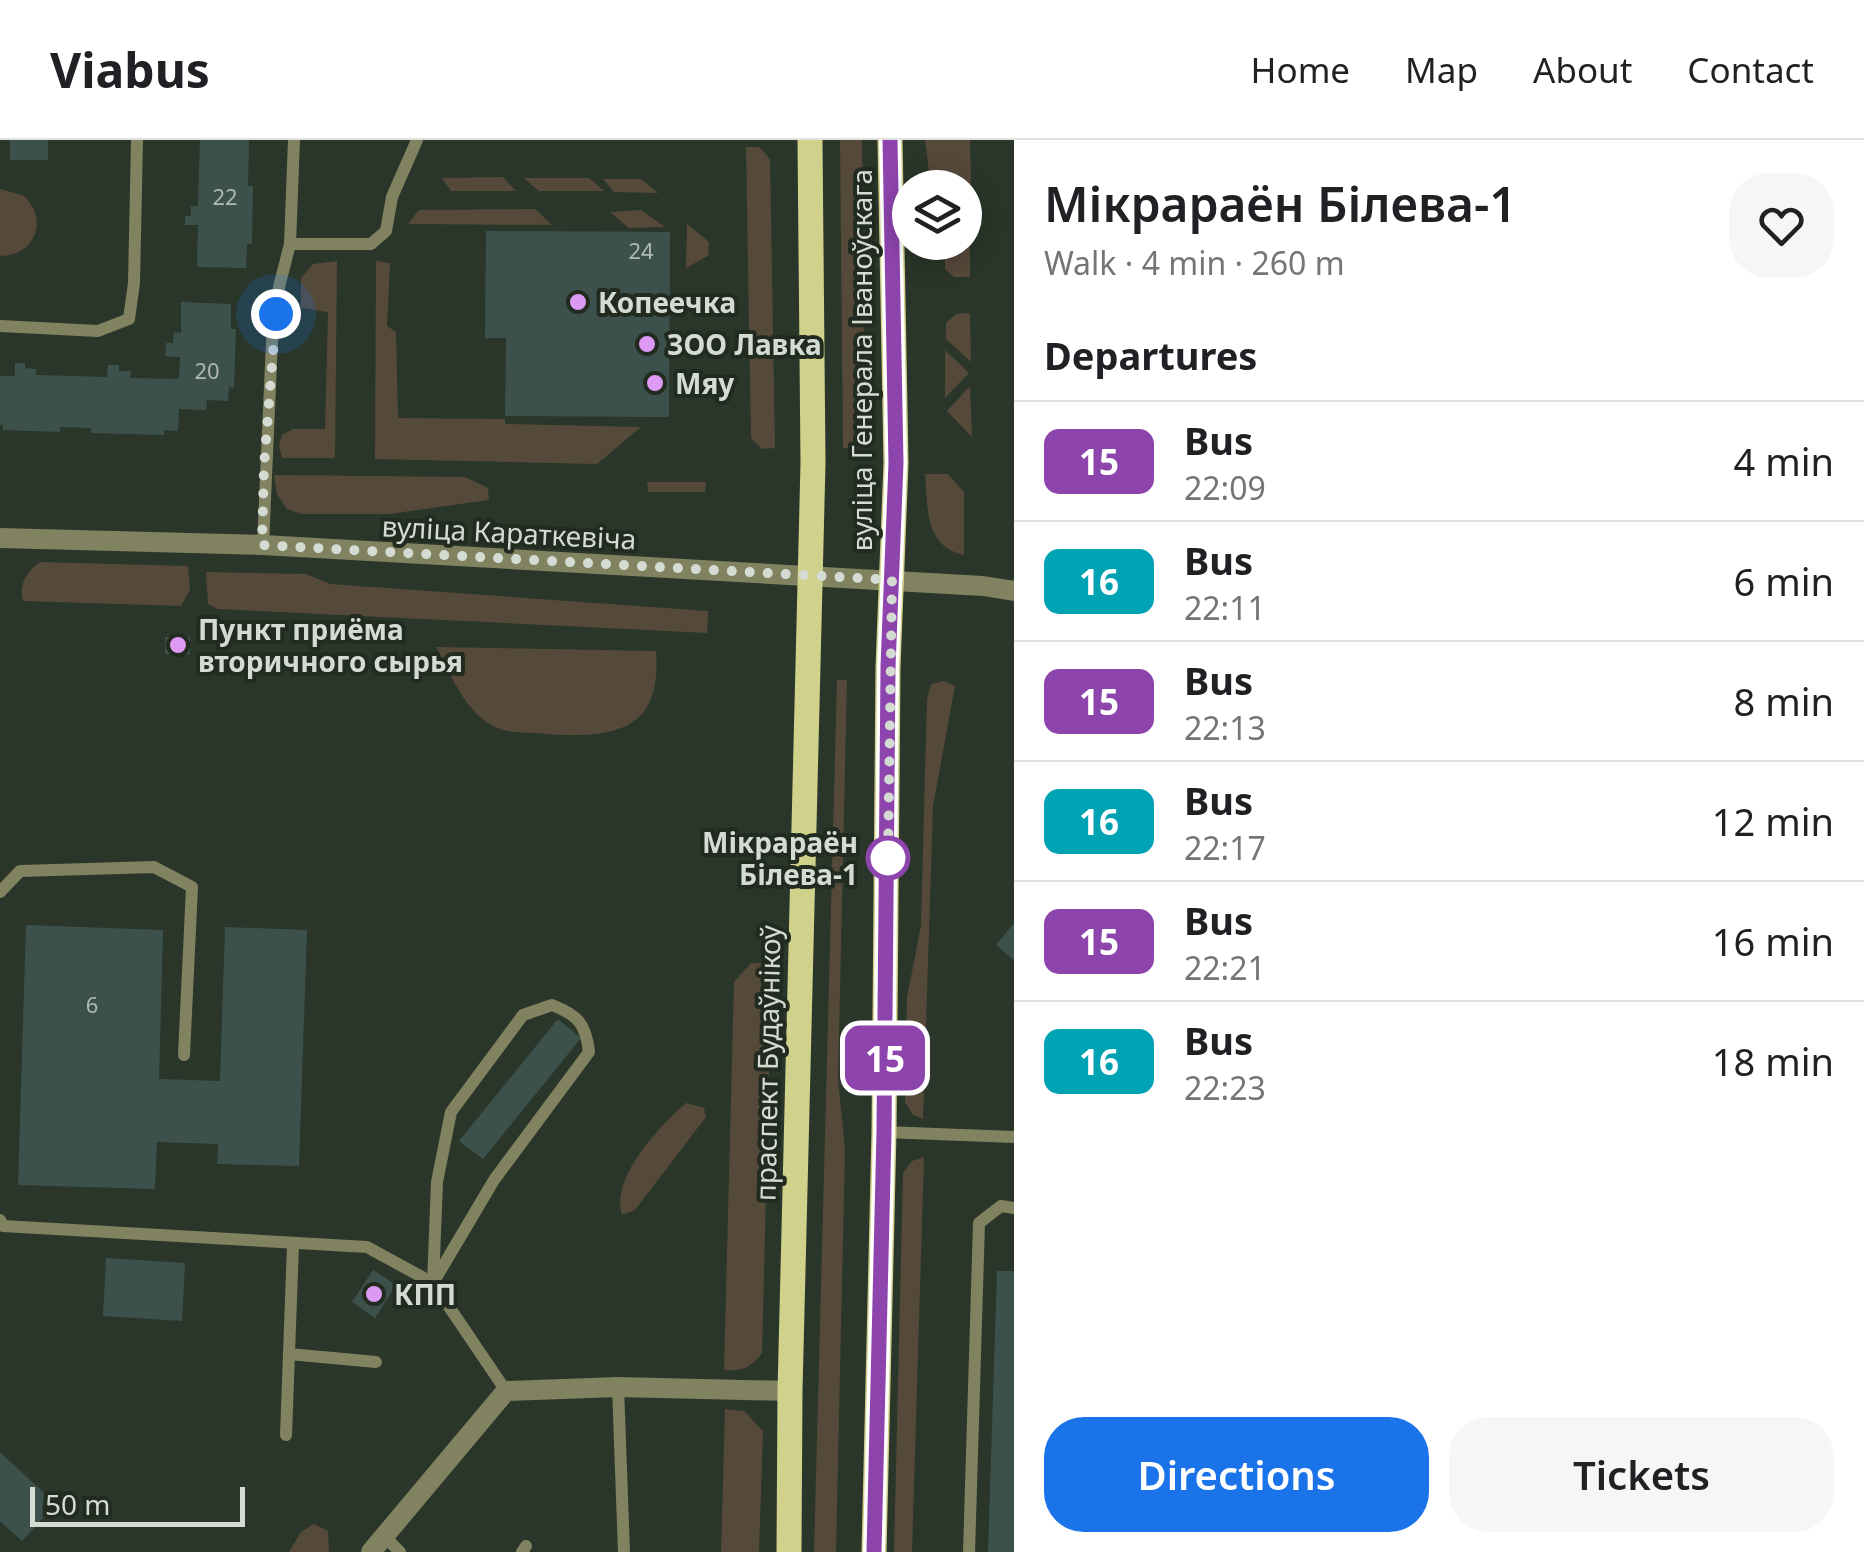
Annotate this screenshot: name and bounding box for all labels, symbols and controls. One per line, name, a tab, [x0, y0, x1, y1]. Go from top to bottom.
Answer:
text: Viabus	[50, 37, 210, 102]
text: Home	[1251, 46, 1350, 93]
text: Map	[1405, 46, 1478, 93]
text: About	[1533, 46, 1632, 93]
text: Contact	[1687, 46, 1814, 93]
street label: вуліца Генерала Іваноўскага	[842, 169, 880, 551]
map controls	[892, 170, 982, 260]
button: layers	[892, 170, 982, 260]
text: Мікрараён Білева-1	[1044, 171, 1517, 236]
button: heart	[1729, 173, 1834, 278]
house number: 22	[212, 181, 238, 211]
house number: 24	[628, 235, 654, 265]
text: Walk · 4 min · 260 m	[1044, 241, 1345, 284]
place label: Копеечка	[598, 283, 736, 321]
your location	[251, 289, 301, 339]
marker: Копеечка	[567, 291, 589, 313]
place label: ЗОО Лавка	[667, 325, 822, 363]
text: Departures	[1044, 329, 1257, 381]
marker: ЗОО Лавка	[636, 333, 658, 355]
house number: 20	[194, 355, 220, 385]
place label: Мяу	[675, 364, 734, 402]
marker: Мяу	[644, 372, 666, 394]
text: Bus	[1184, 414, 1253, 466]
text: 4 min	[1734, 435, 1834, 487]
text: 15	[1079, 438, 1119, 485]
text: 22:09	[1184, 466, 1266, 509]
street label: вуліца Караткевіча	[381, 506, 637, 558]
text: Bus	[1184, 534, 1253, 586]
text: 6 min	[1734, 555, 1834, 607]
text: 16	[1079, 558, 1119, 605]
text: 22:11	[1184, 586, 1266, 629]
place label: Пункт приёма вторичного сырья	[198, 610, 463, 680]
marker: Пункт приёма вторичного сырья	[167, 634, 189, 656]
text: Bus	[1184, 654, 1253, 706]
text: 8 min	[1734, 675, 1834, 727]
text: 15	[1079, 678, 1119, 725]
text: 22:13	[1184, 706, 1266, 749]
text: Bus	[1184, 774, 1253, 826]
text: 12 min	[1712, 795, 1834, 847]
text: 16	[1079, 798, 1119, 845]
place label: Мікрараён Білева-1	[702, 823, 858, 893]
text: 22:17	[1184, 826, 1266, 869]
marker: Мікрараён Білева-1	[867, 837, 909, 879]
text: Bus	[1184, 894, 1253, 946]
text: 16 min	[1712, 915, 1834, 967]
text: 15	[1079, 918, 1119, 965]
street label: праспект Будаўнікоў	[746, 924, 788, 1201]
text: 22:21	[1184, 946, 1266, 989]
house number: 6	[86, 989, 98, 1019]
text: Bus	[1184, 1014, 1253, 1066]
line badge: 15	[840, 1026, 930, 1090]
text: 15	[865, 1035, 905, 1082]
text: 18 min	[1712, 1035, 1834, 1087]
text: 16	[1079, 1038, 1119, 1085]
text: 22:23	[1184, 1066, 1266, 1109]
place label: КПП	[394, 1275, 456, 1313]
marker: КПП	[363, 1283, 385, 1305]
button: Directions	[1044, 1417, 1429, 1532]
button: Tickets	[1449, 1417, 1834, 1532]
scale bar	[30, 1482, 245, 1526]
text: 50 m	[45, 1485, 111, 1523]

